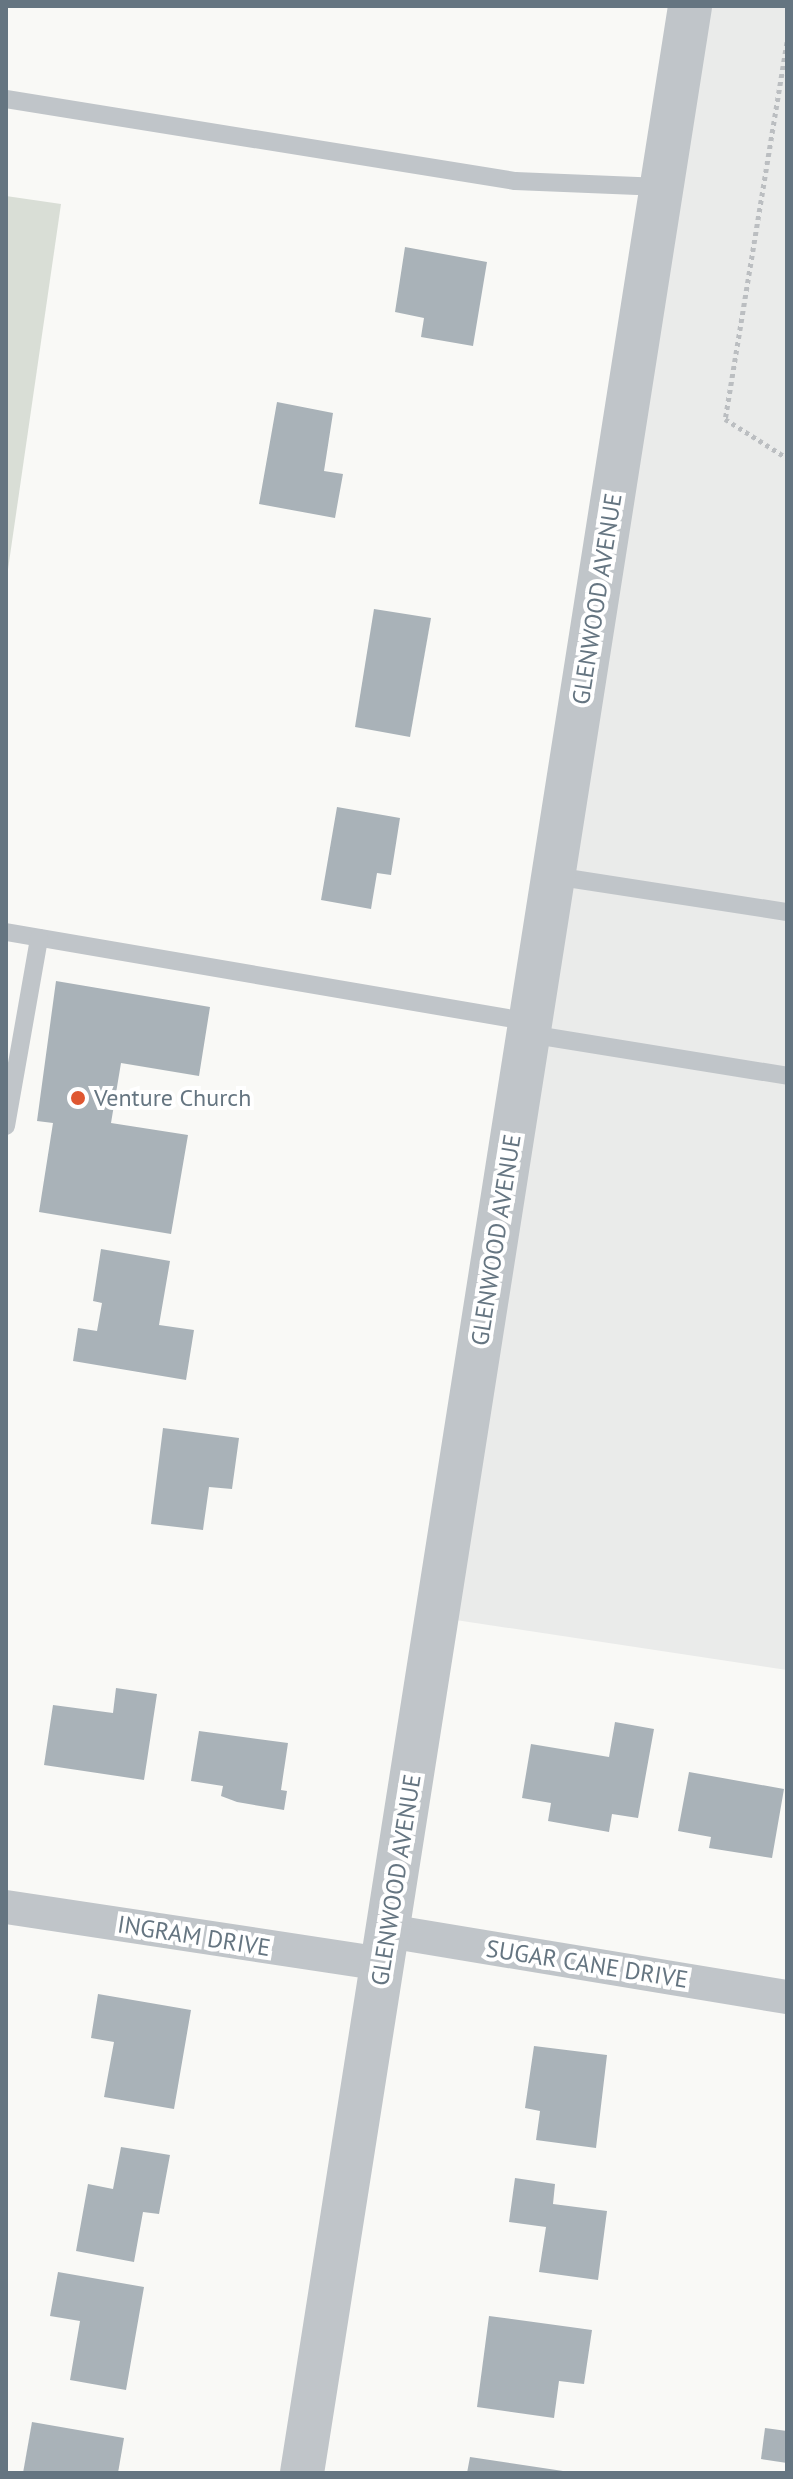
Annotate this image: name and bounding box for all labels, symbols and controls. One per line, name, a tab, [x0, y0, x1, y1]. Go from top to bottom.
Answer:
street label: GLENWOOD AVENUE	[566, 491, 628, 707]
place label: Venture Church	[94, 1084, 251, 1112]
marker: Venture Church	[69, 1089, 87, 1107]
street label: GLENWOOD AVENUE	[465, 1132, 527, 1348]
street label: GLENWOOD AVENUE	[365, 1772, 427, 1988]
street label: INGRAM DRIVE	[116, 1910, 272, 1962]
street label: SUGAR CANE DRIVE	[484, 1934, 690, 1994]

